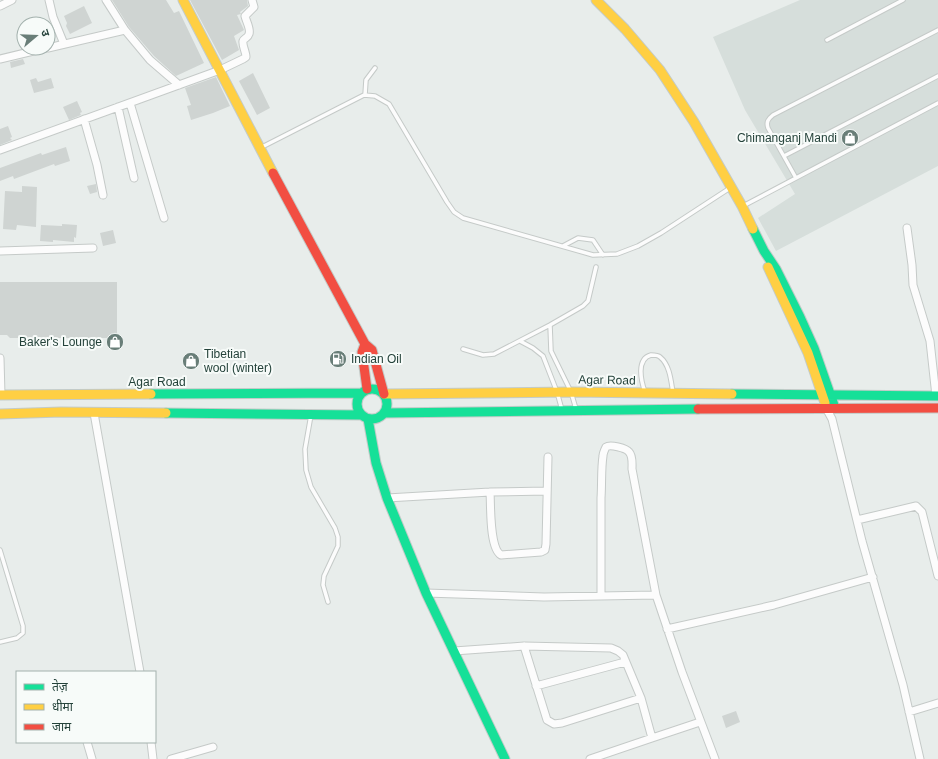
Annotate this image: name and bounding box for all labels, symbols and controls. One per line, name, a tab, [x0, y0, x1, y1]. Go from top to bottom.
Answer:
north arrow	[16, 16, 56, 56]
text: उ	[39, 28, 52, 38]
shop icon: Chimanganj Mandi	[840, 128, 860, 148]
place label: Chimanganj Mandi	[737, 131, 837, 145]
shop icon: Baker's Lounge	[105, 332, 125, 352]
place label: Baker's Lounge	[19, 335, 102, 349]
place label: Tibetian wool (winter)	[203, 347, 272, 375]
fuel station icon: Indian Oil	[328, 349, 348, 369]
shop icon: Tibetian wool (winter)	[181, 351, 201, 371]
place label: Indian Oil	[351, 352, 402, 366]
street label: Agar Road	[578, 373, 636, 387]
street label: Agar Road	[128, 375, 186, 389]
legend	[16, 671, 156, 743]
text: तेज़	[52, 679, 69, 694]
text: धीमा	[52, 699, 74, 714]
text: जाम	[52, 720, 72, 734]

